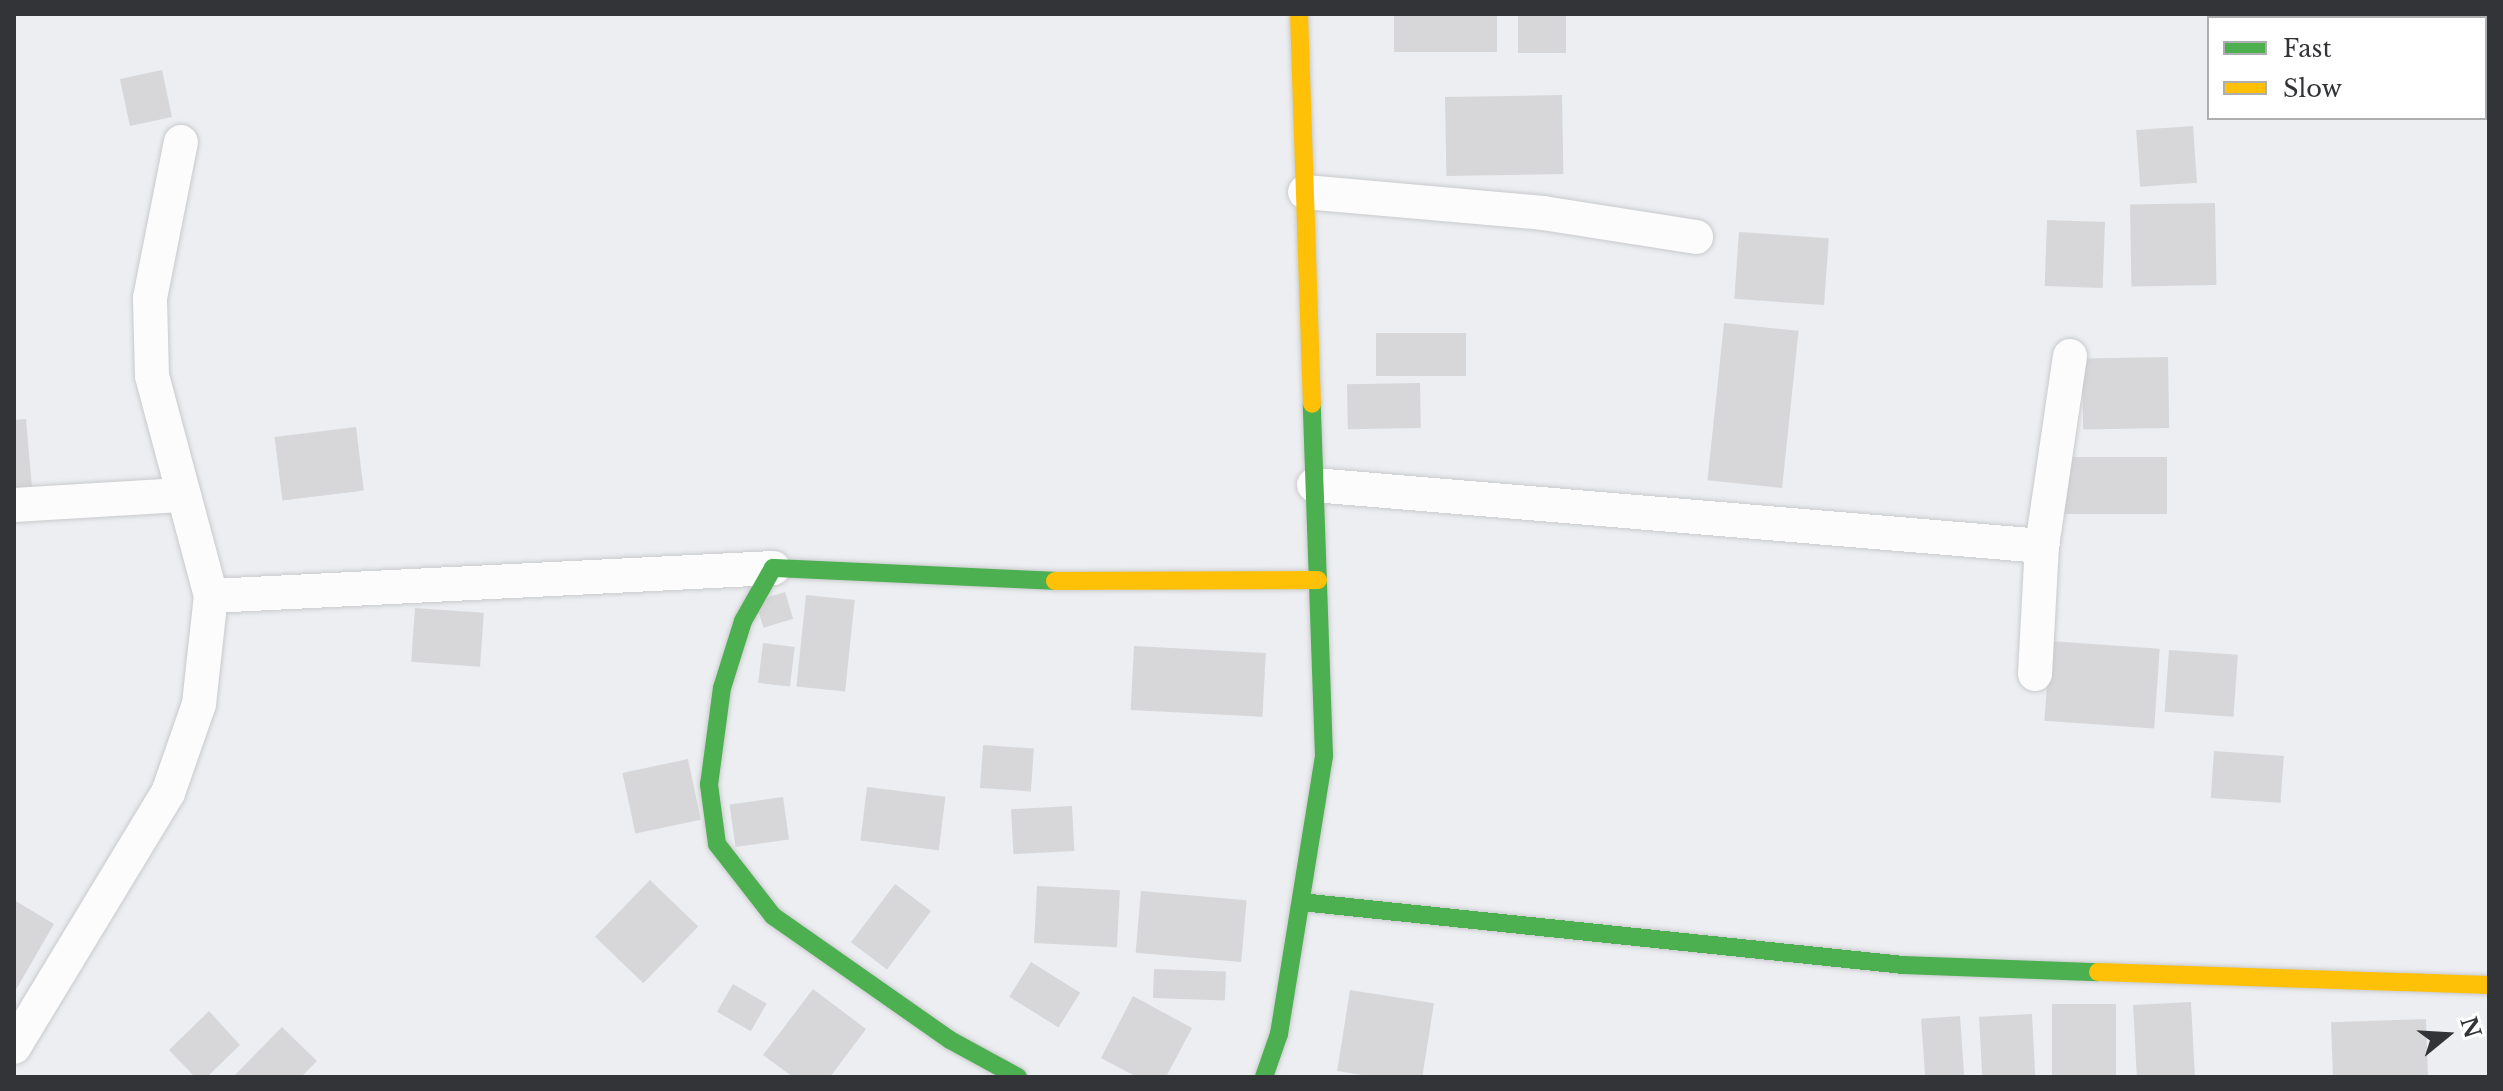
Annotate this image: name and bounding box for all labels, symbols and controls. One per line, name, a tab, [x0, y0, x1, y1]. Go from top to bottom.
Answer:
legend	[2207, 16, 2487, 120]
text: Fast	[2283, 34, 2331, 63]
text: Slow	[2283, 74, 2342, 103]
north arrow	[2407, 995, 2487, 1075]
text: N	[2454, 1013, 2486, 1041]

